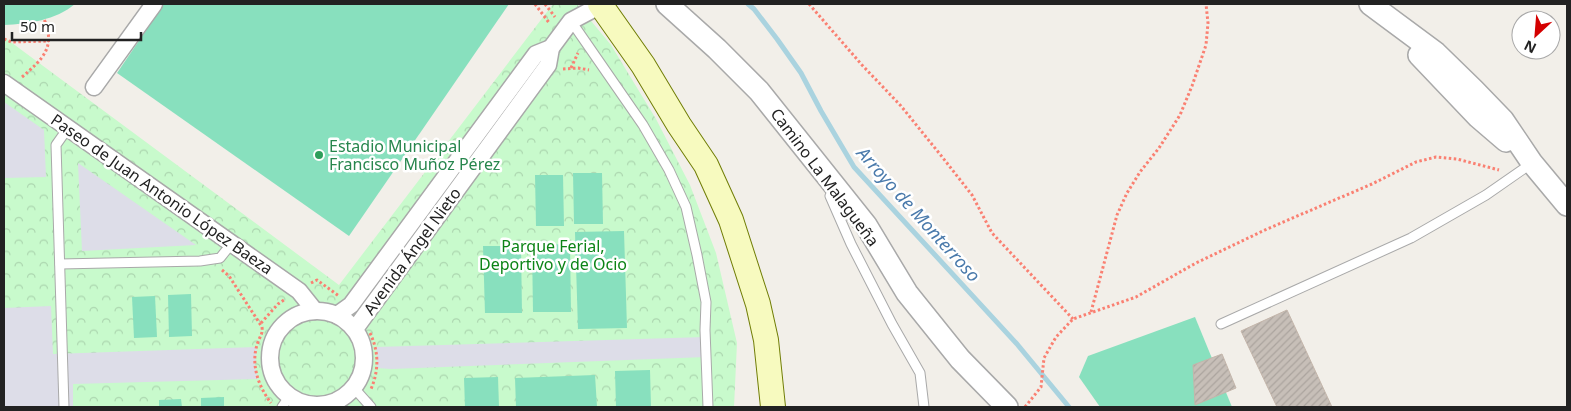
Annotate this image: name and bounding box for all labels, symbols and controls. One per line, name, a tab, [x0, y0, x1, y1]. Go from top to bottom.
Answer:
scale bar	[12, 10, 141, 42]
north arrow	[1511, 10, 1561, 60]
text: 50 m	[20, 16, 55, 36]
text: N	[1521, 36, 1539, 58]
street label: Camino La Malagueña	[766, 103, 884, 251]
street label: Paseo de Juan Antonio López Baeza	[47, 109, 277, 279]
place label: Estadio Municipal Francisco Muñoz Pérez	[329, 135, 500, 175]
water label: Arroyo de Monterroso	[851, 140, 986, 287]
marker: Estadio Municipal Francisco Muñoz Pérez	[313, 149, 325, 161]
street label: Avenida Ángel Nieto	[358, 183, 466, 319]
park label: Parque Ferial, Deportivo y de Ocio	[479, 235, 627, 275]

